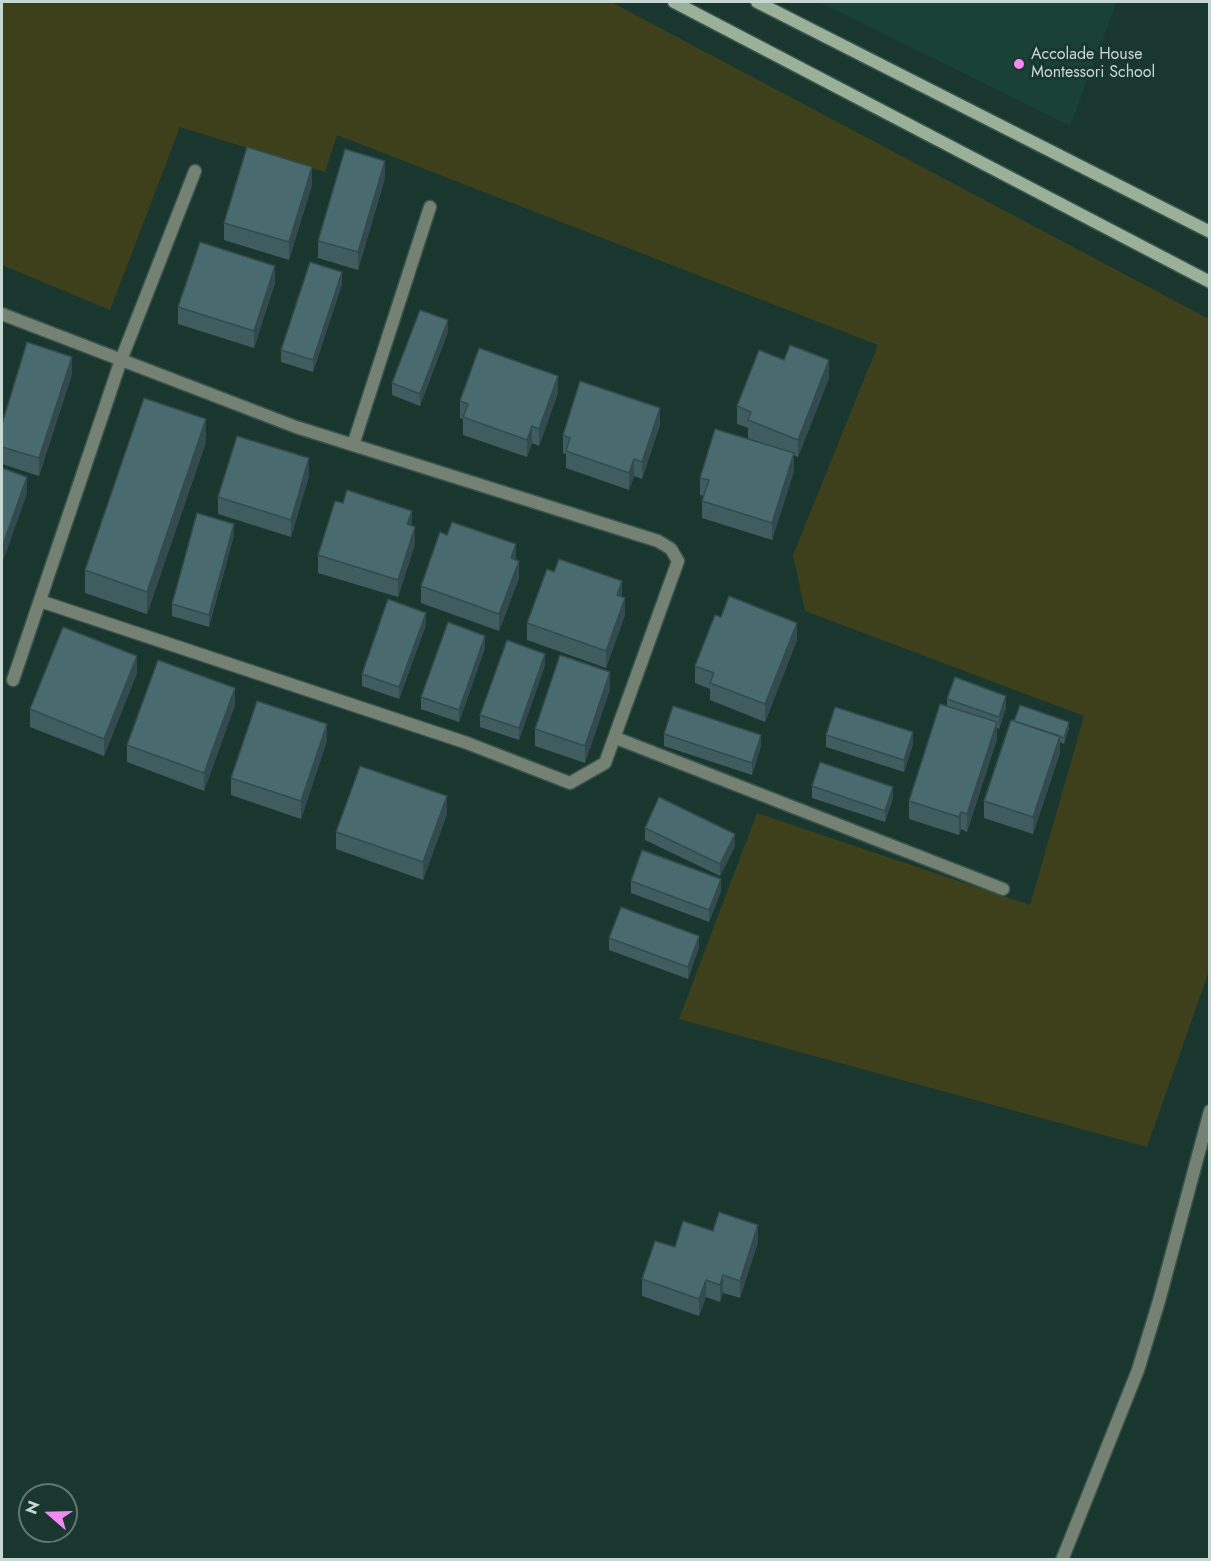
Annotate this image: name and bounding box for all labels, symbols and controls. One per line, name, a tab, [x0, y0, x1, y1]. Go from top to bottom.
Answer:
place label: Accolade House Montessori School	[1031, 45, 1155, 83]
marker: Accolade House Montessori School	[1012, 57, 1026, 71]
north arrow	[18, 1483, 78, 1543]
text: N	[20, 1497, 45, 1517]

